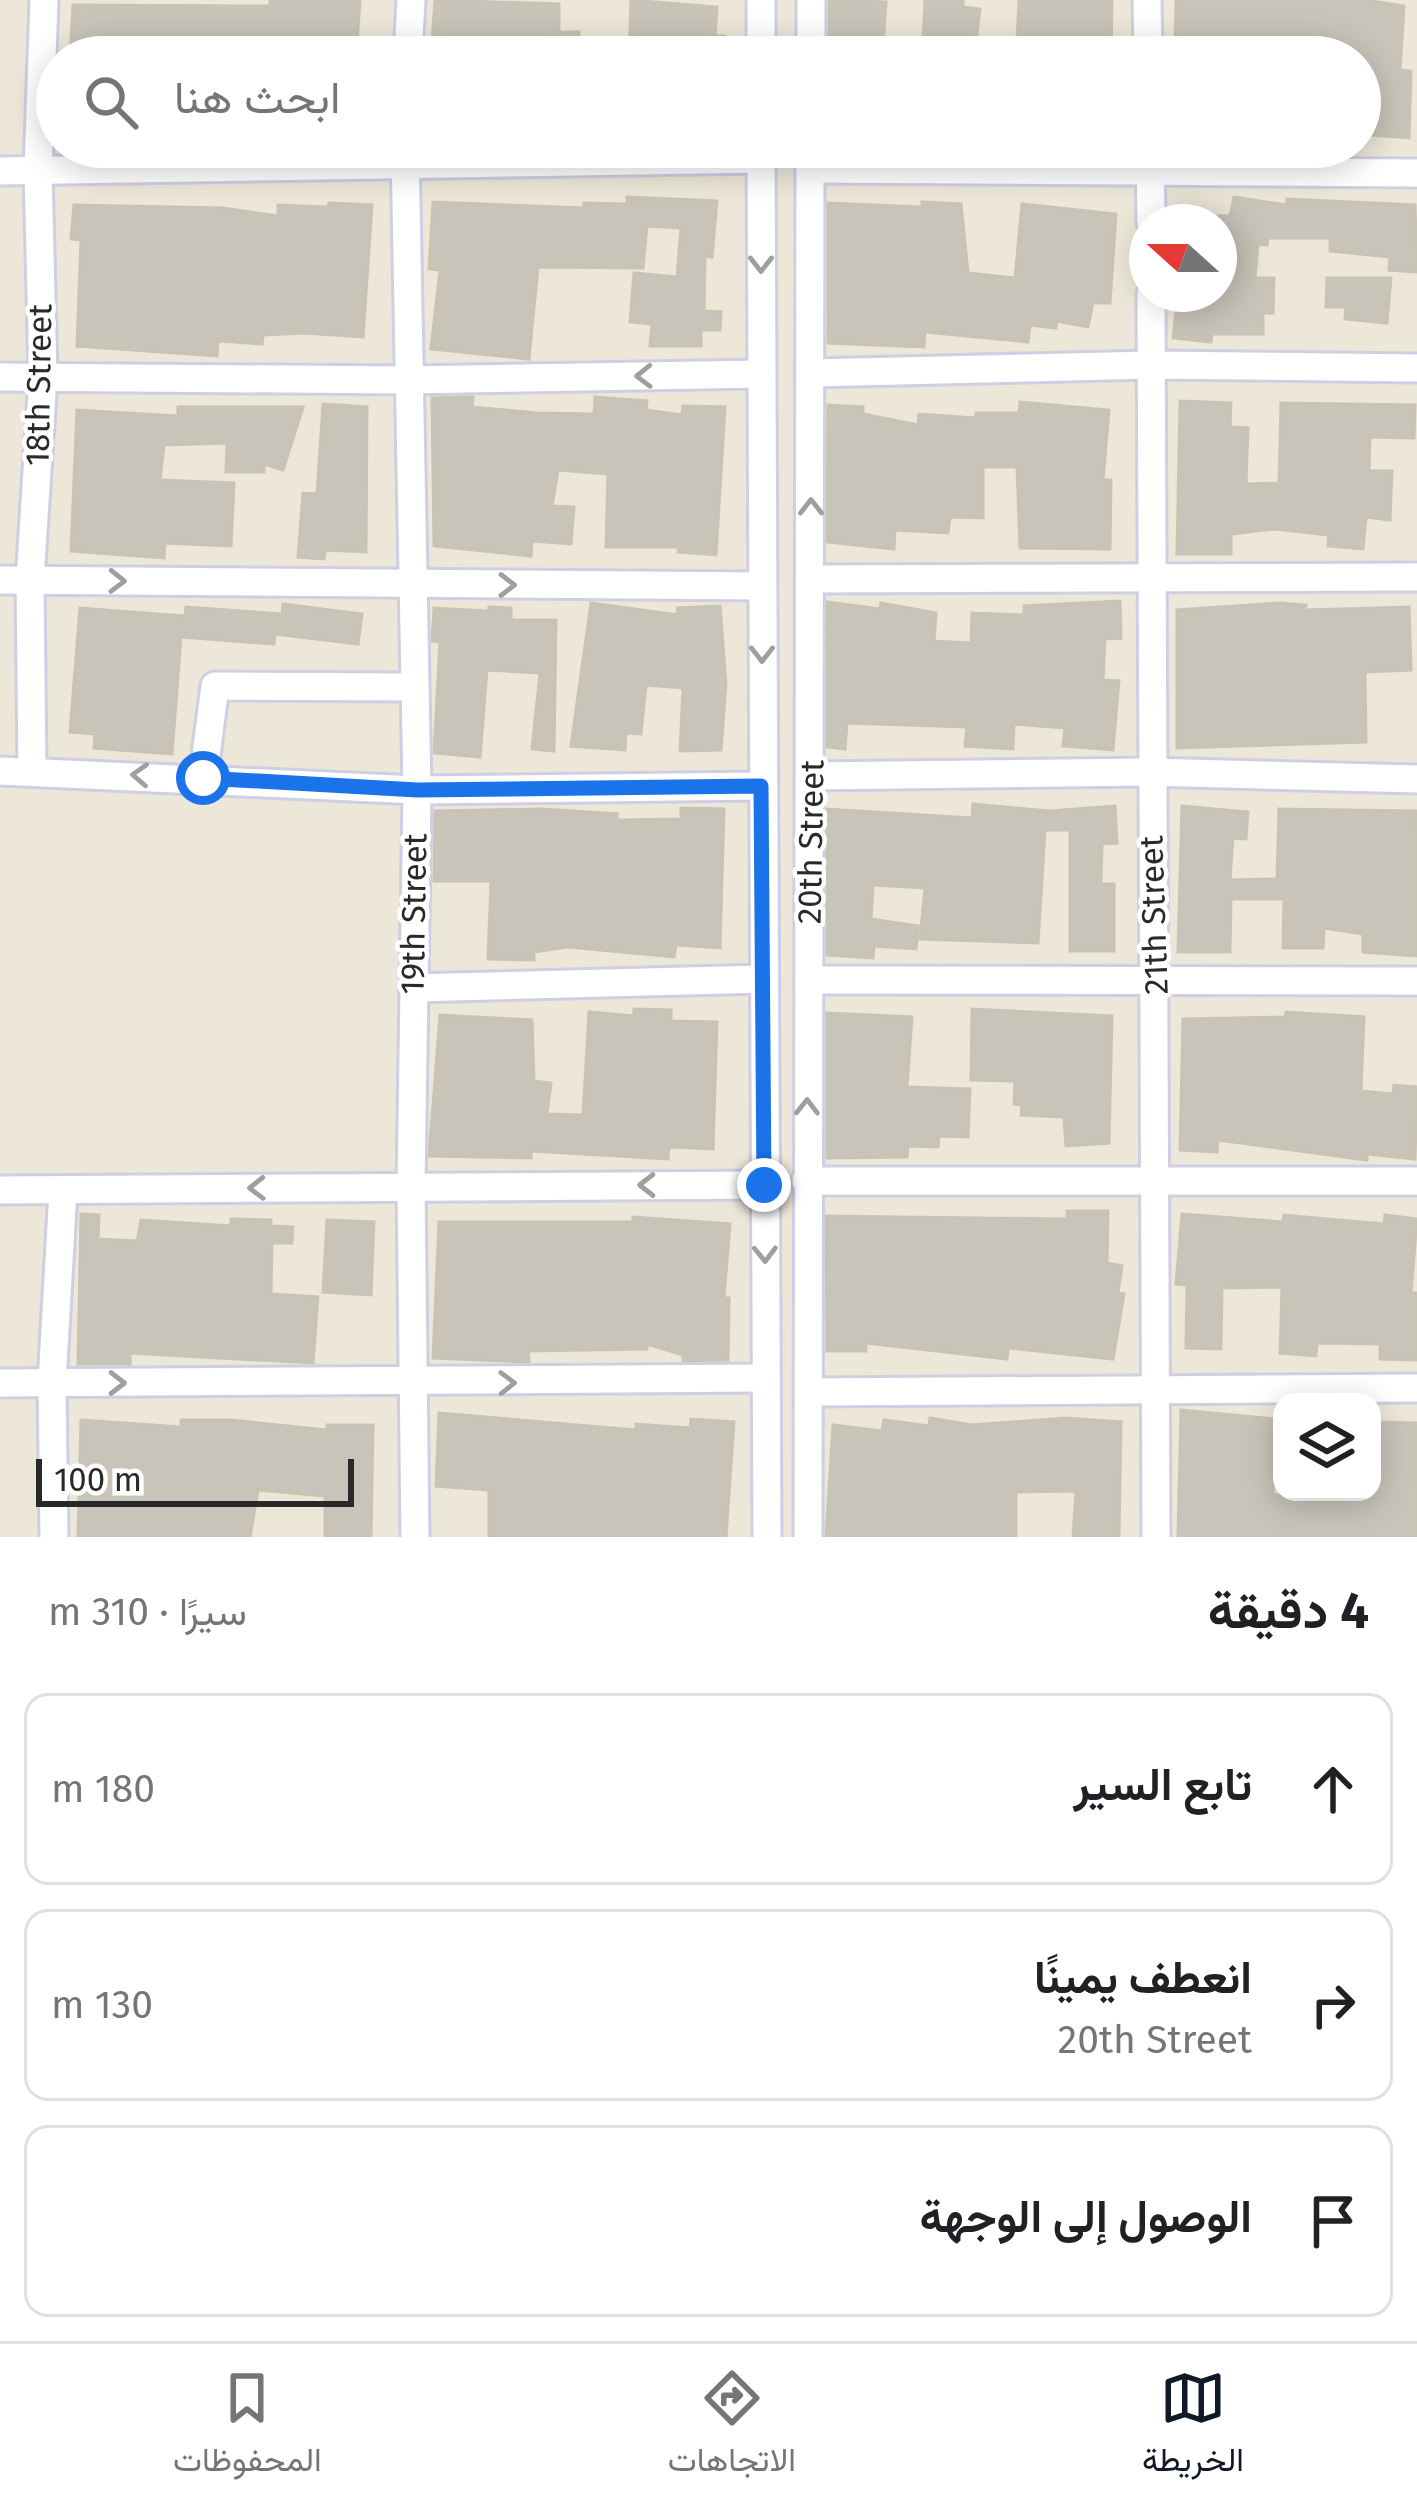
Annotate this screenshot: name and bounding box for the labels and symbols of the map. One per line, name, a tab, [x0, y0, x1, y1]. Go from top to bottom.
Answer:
north arrow	[1129, 204, 1237, 312]
one-way arrow	[748, 256, 774, 274]
street label: 18th Street	[18, 304, 60, 466]
one-way arrow	[634, 363, 652, 389]
one-way arrow	[798, 497, 824, 515]
one-way arrow	[108, 568, 127, 594]
one-way arrow	[499, 572, 517, 598]
one-way arrow	[749, 646, 775, 664]
route start	[176, 751, 230, 805]
street label: 20th Street	[790, 759, 832, 924]
one-way arrow	[130, 762, 149, 788]
street label: 19th Street	[393, 833, 435, 995]
street label: 21th Street	[1131, 835, 1177, 995]
one-way arrow	[794, 1097, 820, 1116]
route end	[737, 1158, 791, 1212]
one-way arrow	[637, 1172, 656, 1198]
one-way arrow	[247, 1175, 266, 1201]
one-way arrow	[752, 1246, 778, 1264]
one-way arrow	[108, 1369, 127, 1395]
one-way arrow	[498, 1370, 517, 1396]
scale bar	[36, 1453, 354, 1506]

